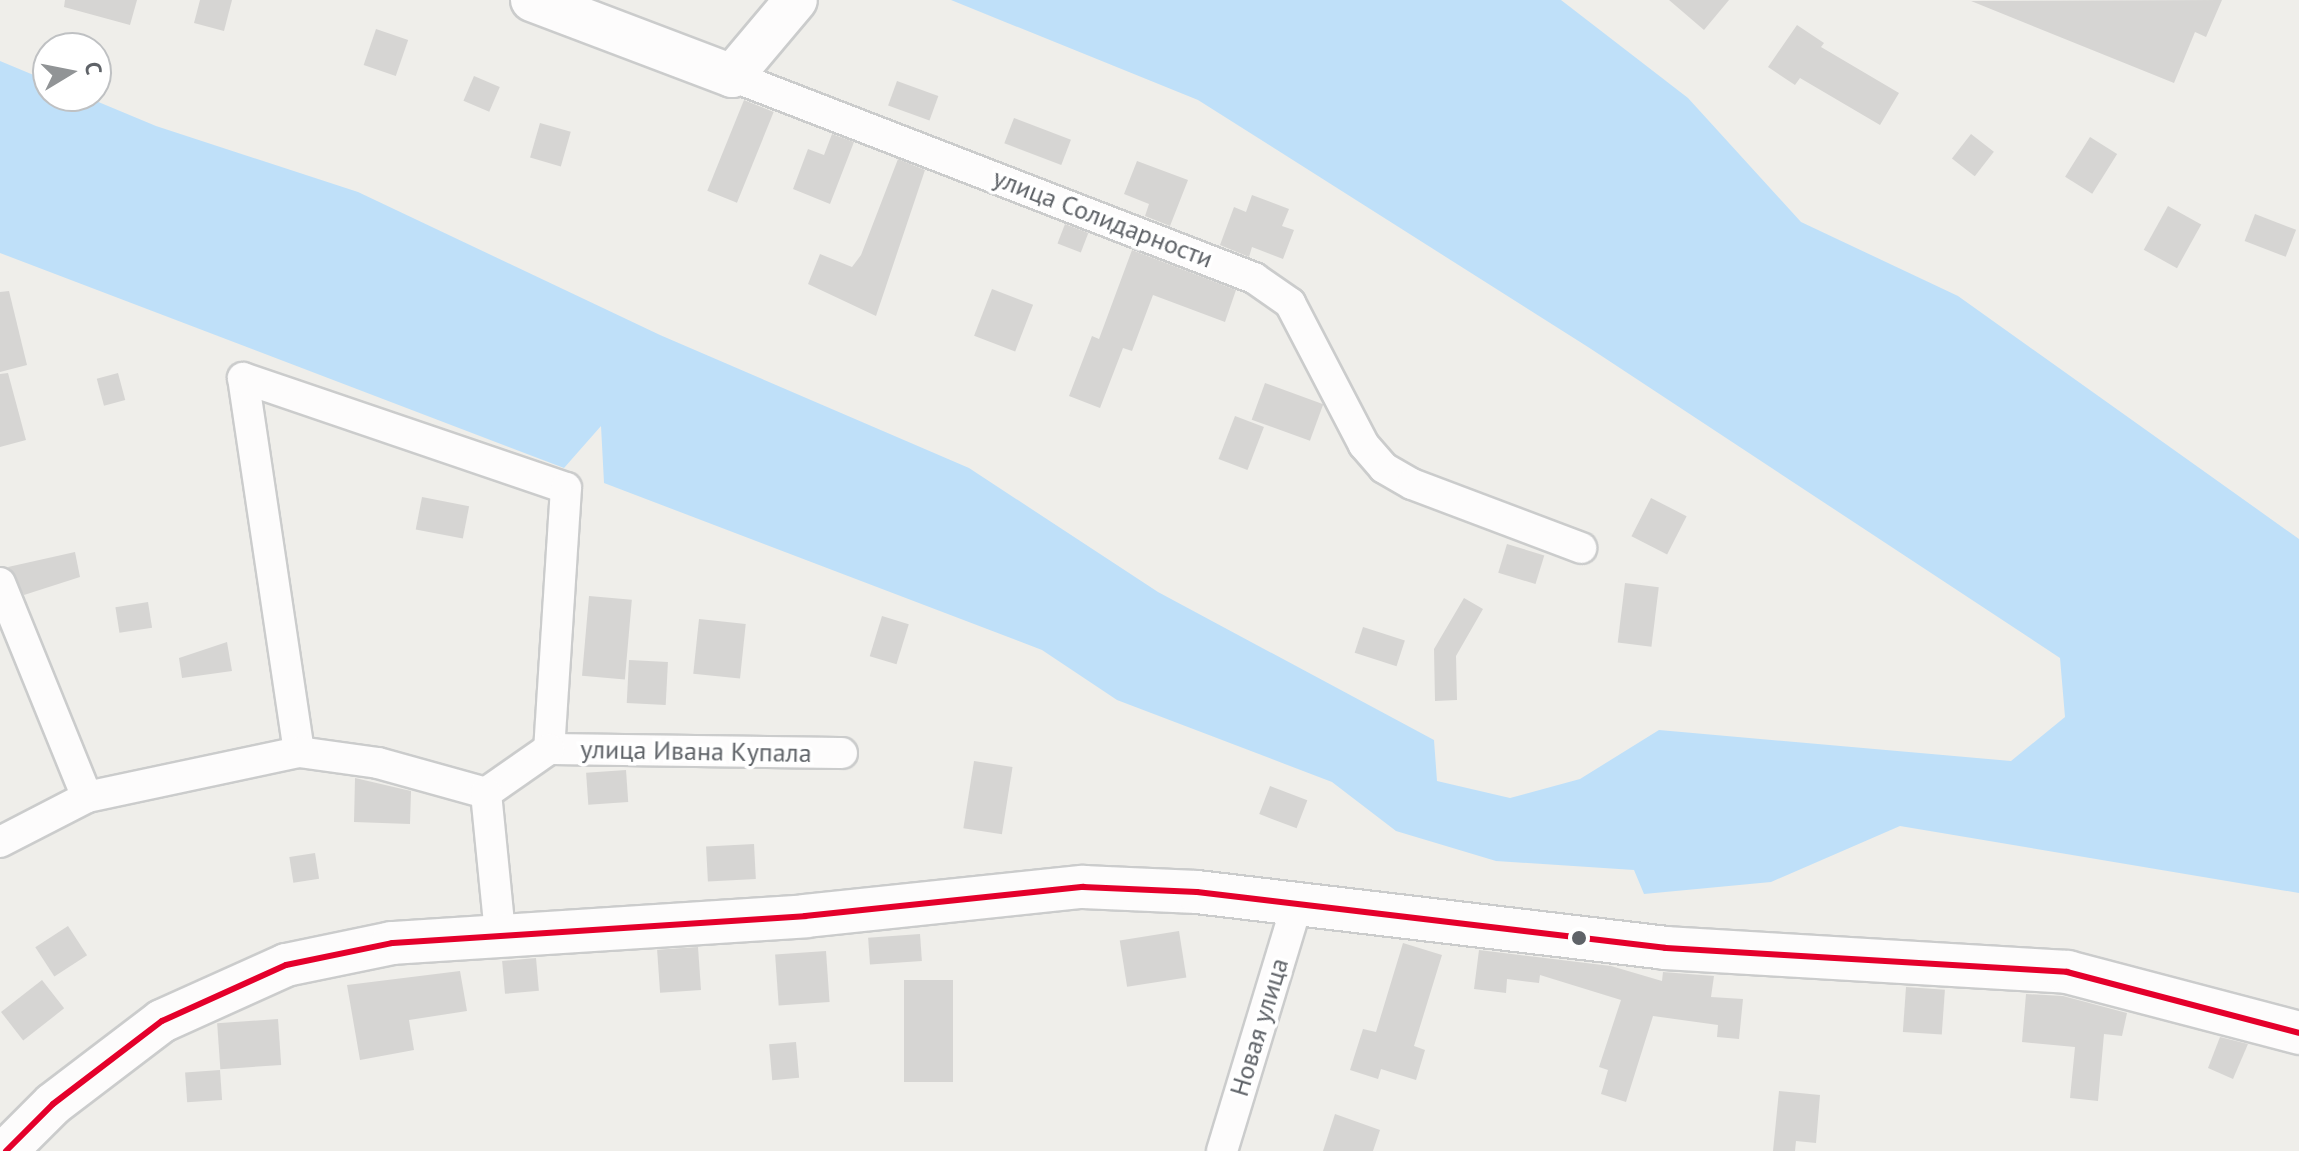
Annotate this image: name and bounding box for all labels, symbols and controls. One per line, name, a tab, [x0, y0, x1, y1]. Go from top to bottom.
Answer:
north arrow	[32, 32, 112, 112]
text: С	[79, 60, 109, 77]
street label: улица Солидарности	[989, 162, 1217, 274]
street label: улица Ивана Купала	[580, 733, 812, 769]
unlabelled marker	[1571, 930, 1587, 946]
street label: Новая улица	[1223, 954, 1295, 1100]

